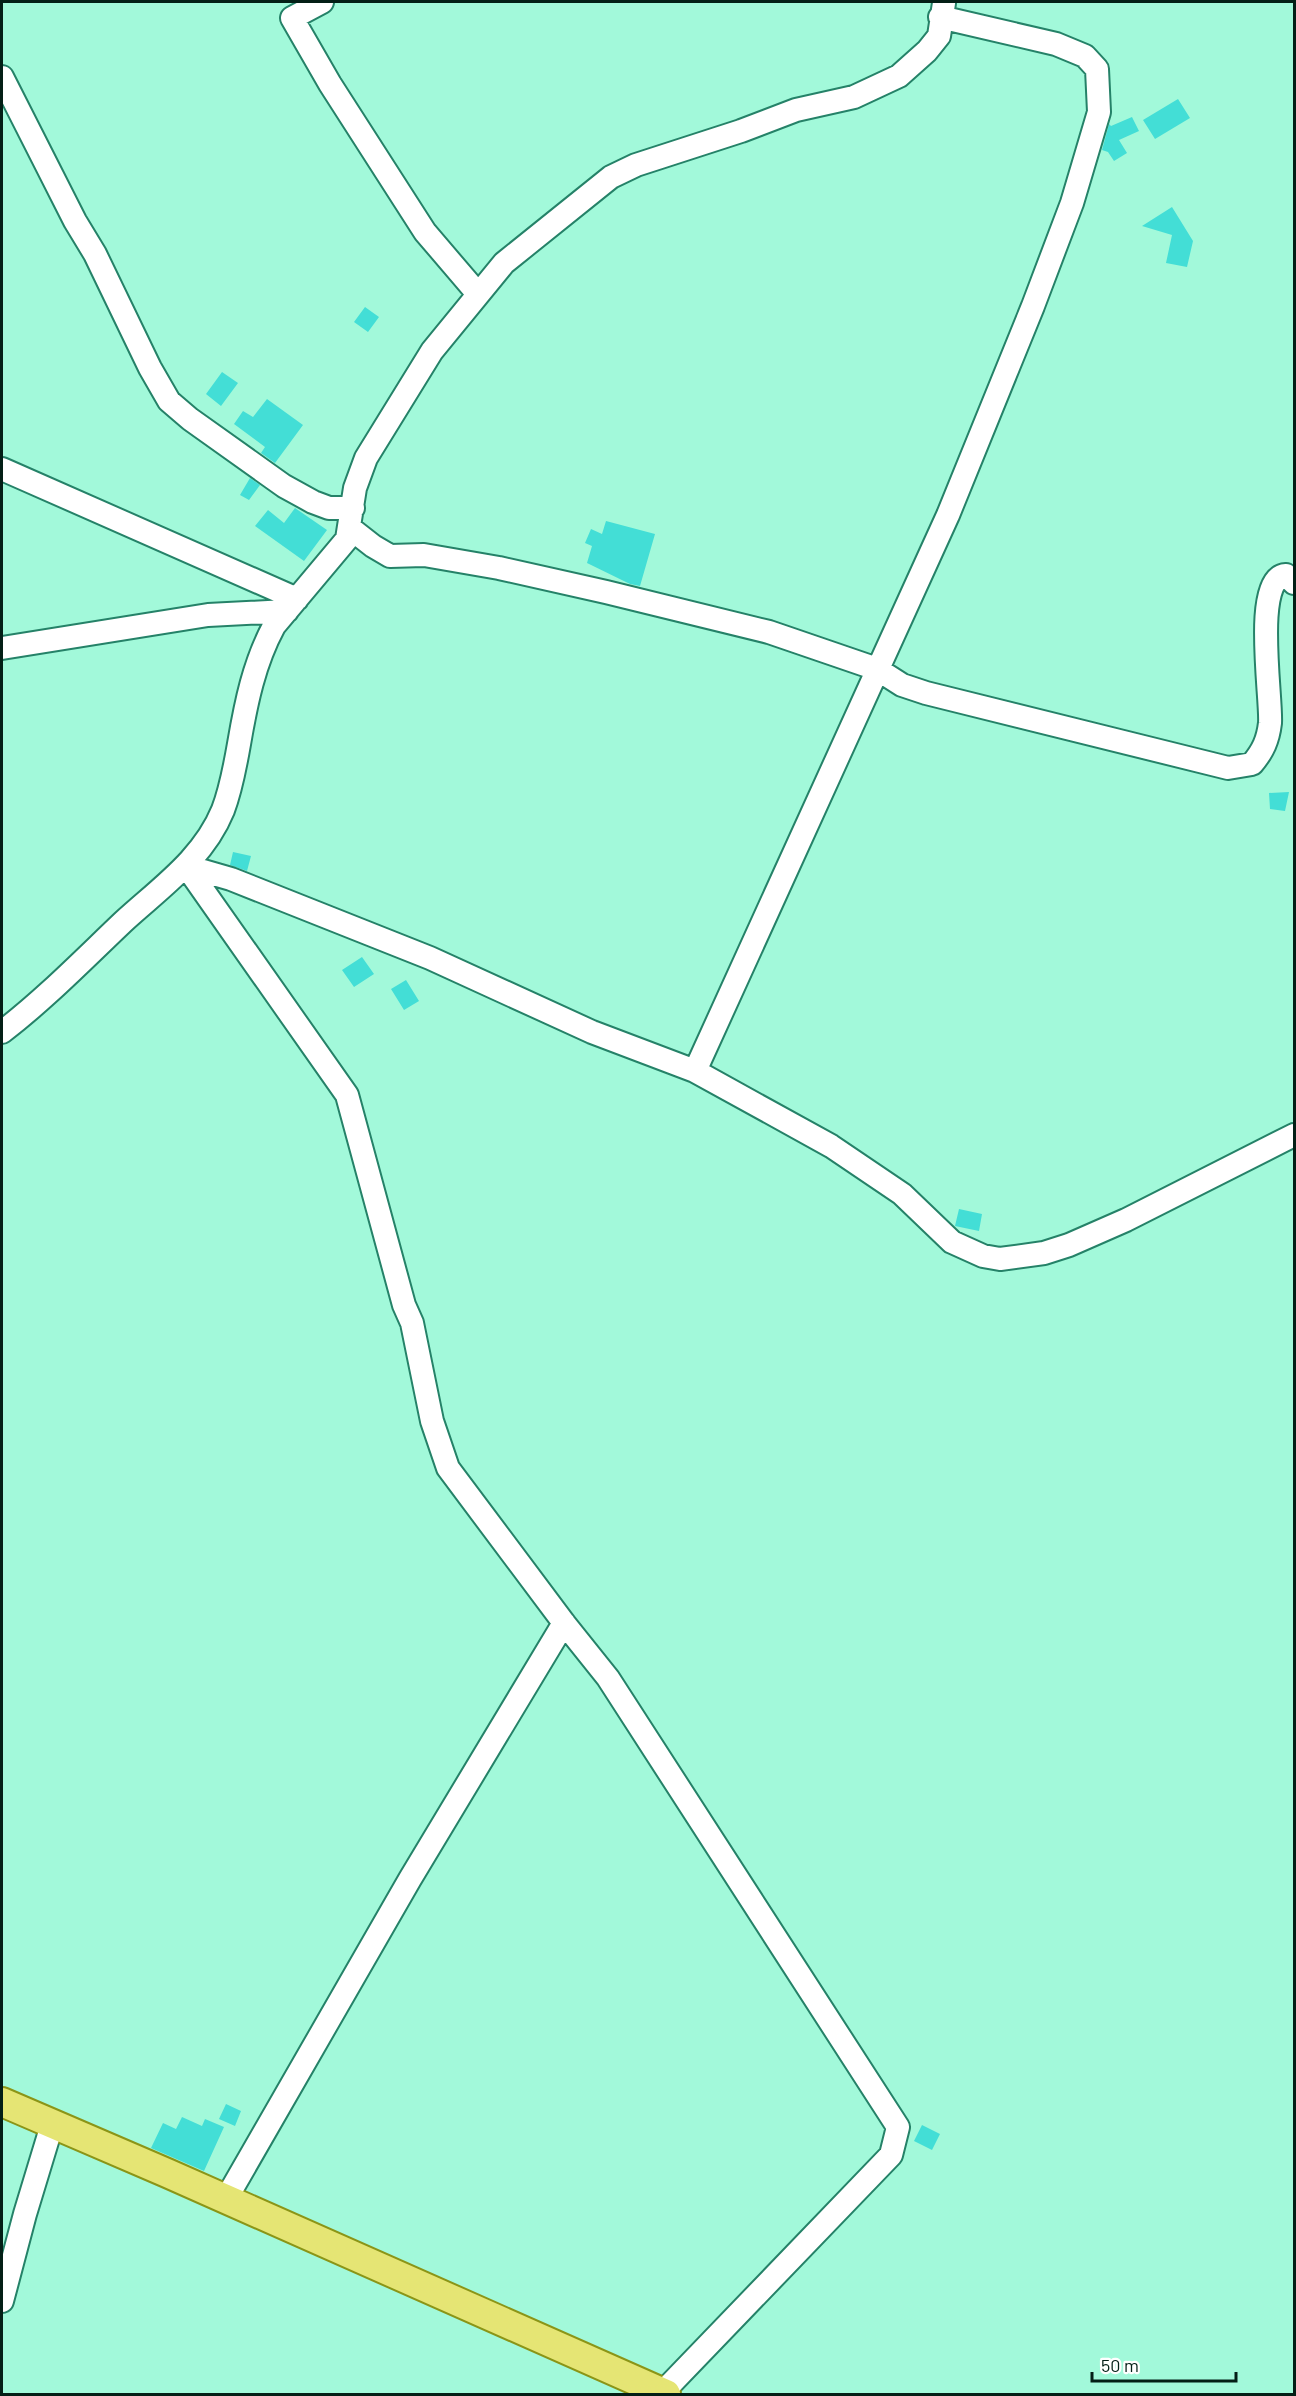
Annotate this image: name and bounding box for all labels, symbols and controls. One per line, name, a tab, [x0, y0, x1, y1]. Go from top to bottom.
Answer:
scale bar	[1092, 2345, 1236, 2383]
text: 50 m	[1101, 2354, 1139, 2376]

